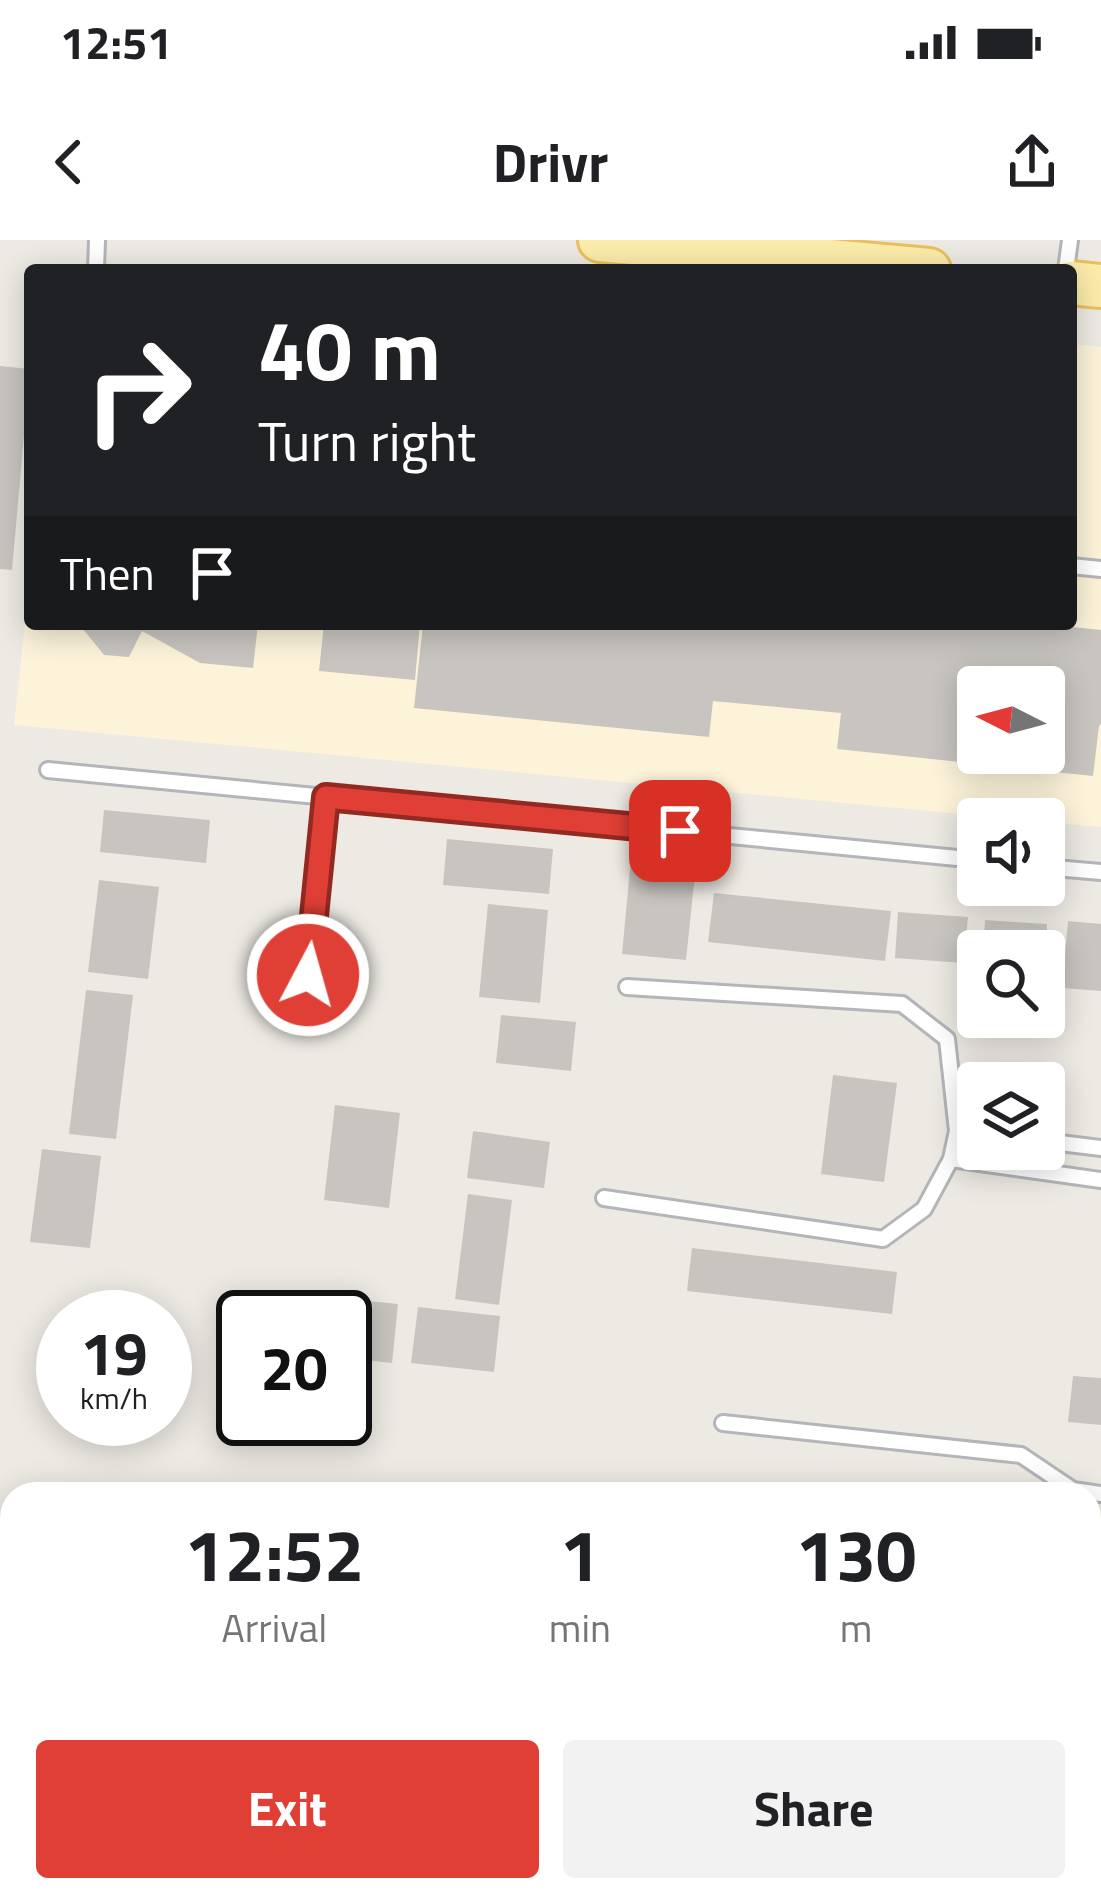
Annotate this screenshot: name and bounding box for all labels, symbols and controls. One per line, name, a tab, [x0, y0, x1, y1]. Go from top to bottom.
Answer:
text: 12:51	[60, 8, 172, 76]
text: Drivr	[493, 121, 608, 203]
icon: back	[36, 129, 102, 195]
icon: share	[999, 129, 1065, 195]
text: 40 m	[258, 285, 441, 413]
icon: right	[60, 312, 216, 468]
text: Turn right	[258, 400, 476, 482]
text: Then	[60, 539, 155, 607]
icon: arrive	[179, 540, 245, 606]
north arrow	[957, 666, 1065, 774]
map controls	[957, 666, 1065, 1170]
pin	[629, 780, 731, 882]
icon: arrive	[647, 798, 713, 864]
button: sound	[957, 798, 1065, 906]
position arrow	[245, 912, 371, 1038]
button: search	[957, 930, 1065, 1038]
button: layers	[957, 1062, 1065, 1170]
speed limit sign: 20	[216, 1290, 372, 1446]
text: 19	[80, 1307, 148, 1398]
text: km/h	[80, 1375, 148, 1421]
text: 12:52	[185, 1499, 364, 1609]
text: 1	[560, 1499, 600, 1609]
text: 130	[795, 1499, 916, 1609]
text: Arrival	[222, 1598, 327, 1657]
text: min	[549, 1598, 611, 1657]
text: m	[840, 1598, 872, 1657]
button: Exit	[36, 1740, 539, 1878]
button: Share	[563, 1740, 1065, 1878]

